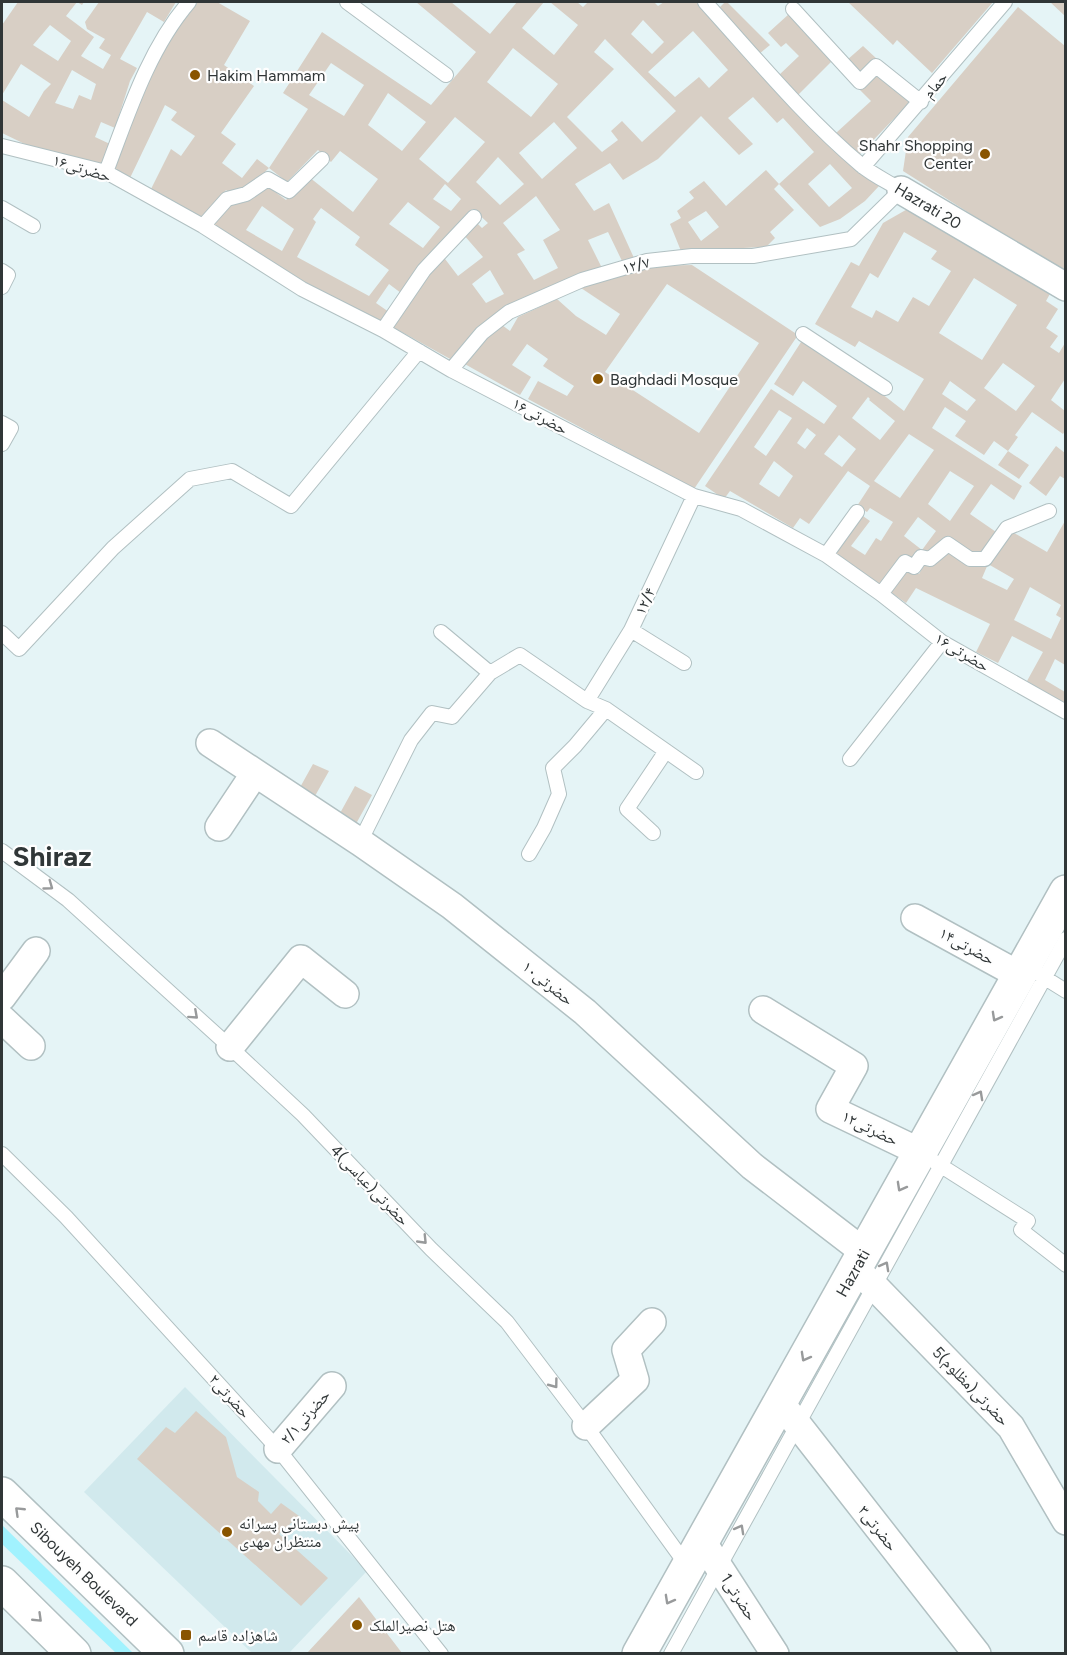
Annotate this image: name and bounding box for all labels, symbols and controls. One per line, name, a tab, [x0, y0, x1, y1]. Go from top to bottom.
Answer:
place label: Hakim Hammam	[207, 66, 325, 85]
marker: Hakim Hammam	[188, 68, 202, 82]
street label: حمام	[919, 68, 952, 103]
place label: Shahr Shopping Center	[859, 136, 974, 173]
marker: Shahr Shopping Center	[978, 147, 992, 161]
street label: حضرتی۱۶	[50, 150, 113, 187]
street label: Hazrati 20	[891, 179, 965, 233]
street label: ۱۲/۷	[620, 252, 652, 278]
place label: Baghdadi Mosque	[610, 370, 738, 389]
marker: Baghdadi Mosque	[591, 372, 605, 386]
street label: حضرتی۱۶	[509, 394, 571, 439]
street label: ۱۲/۴	[631, 584, 659, 618]
street label: حضرتی۱۶	[931, 628, 993, 676]
district label: Shiraz	[12, 839, 92, 873]
one-way arrow	[42, 878, 53, 889]
street label: حضرتی۱۴	[936, 923, 998, 970]
street label: حضرتی۱۰	[518, 957, 577, 1010]
one-way arrow	[188, 1008, 198, 1019]
one-way arrow	[992, 1010, 1003, 1021]
one-way arrow	[972, 1091, 984, 1102]
street label: حضرتی۱۲	[838, 1106, 901, 1151]
street label: 4حضرتی(عباسی)	[326, 1141, 413, 1230]
one-way arrow	[897, 1181, 908, 1191]
one-way arrow	[416, 1234, 427, 1244]
street label: Hazrati	[832, 1246, 874, 1300]
one-way arrow	[878, 1262, 889, 1272]
street label: 5حضرتی(مظلوم)	[928, 1342, 1013, 1430]
one-way arrow	[801, 1351, 813, 1361]
street label: حضرتی۲	[205, 1370, 255, 1423]
one-way arrow	[546, 1377, 557, 1388]
street label: حضرتی۲/۱	[276, 1386, 335, 1449]
street label: حضرتی۳	[853, 1501, 902, 1555]
one-way arrow	[15, 1507, 26, 1518]
place label: پیش دبستانی پسرانه منتظران مهدی	[239, 1514, 360, 1552]
street label: Sibouyeh Boulevard	[26, 1518, 142, 1630]
marker: پیش دبستانی پسرانه منتظران مهدی	[220, 1525, 234, 1539]
one-way arrow	[733, 1525, 744, 1535]
street label: 1حضرتی	[716, 1570, 761, 1625]
one-way arrow	[665, 1594, 676, 1605]
one-way arrow	[30, 1611, 41, 1622]
place label: هتل نصیرالملک	[369, 1616, 456, 1636]
marker: هتل نصیرالملک	[350, 1618, 364, 1632]
place label: شاهزاده قاسم	[198, 1626, 278, 1646]
marker: شاهزاده قاسم	[179, 1628, 193, 1642]

